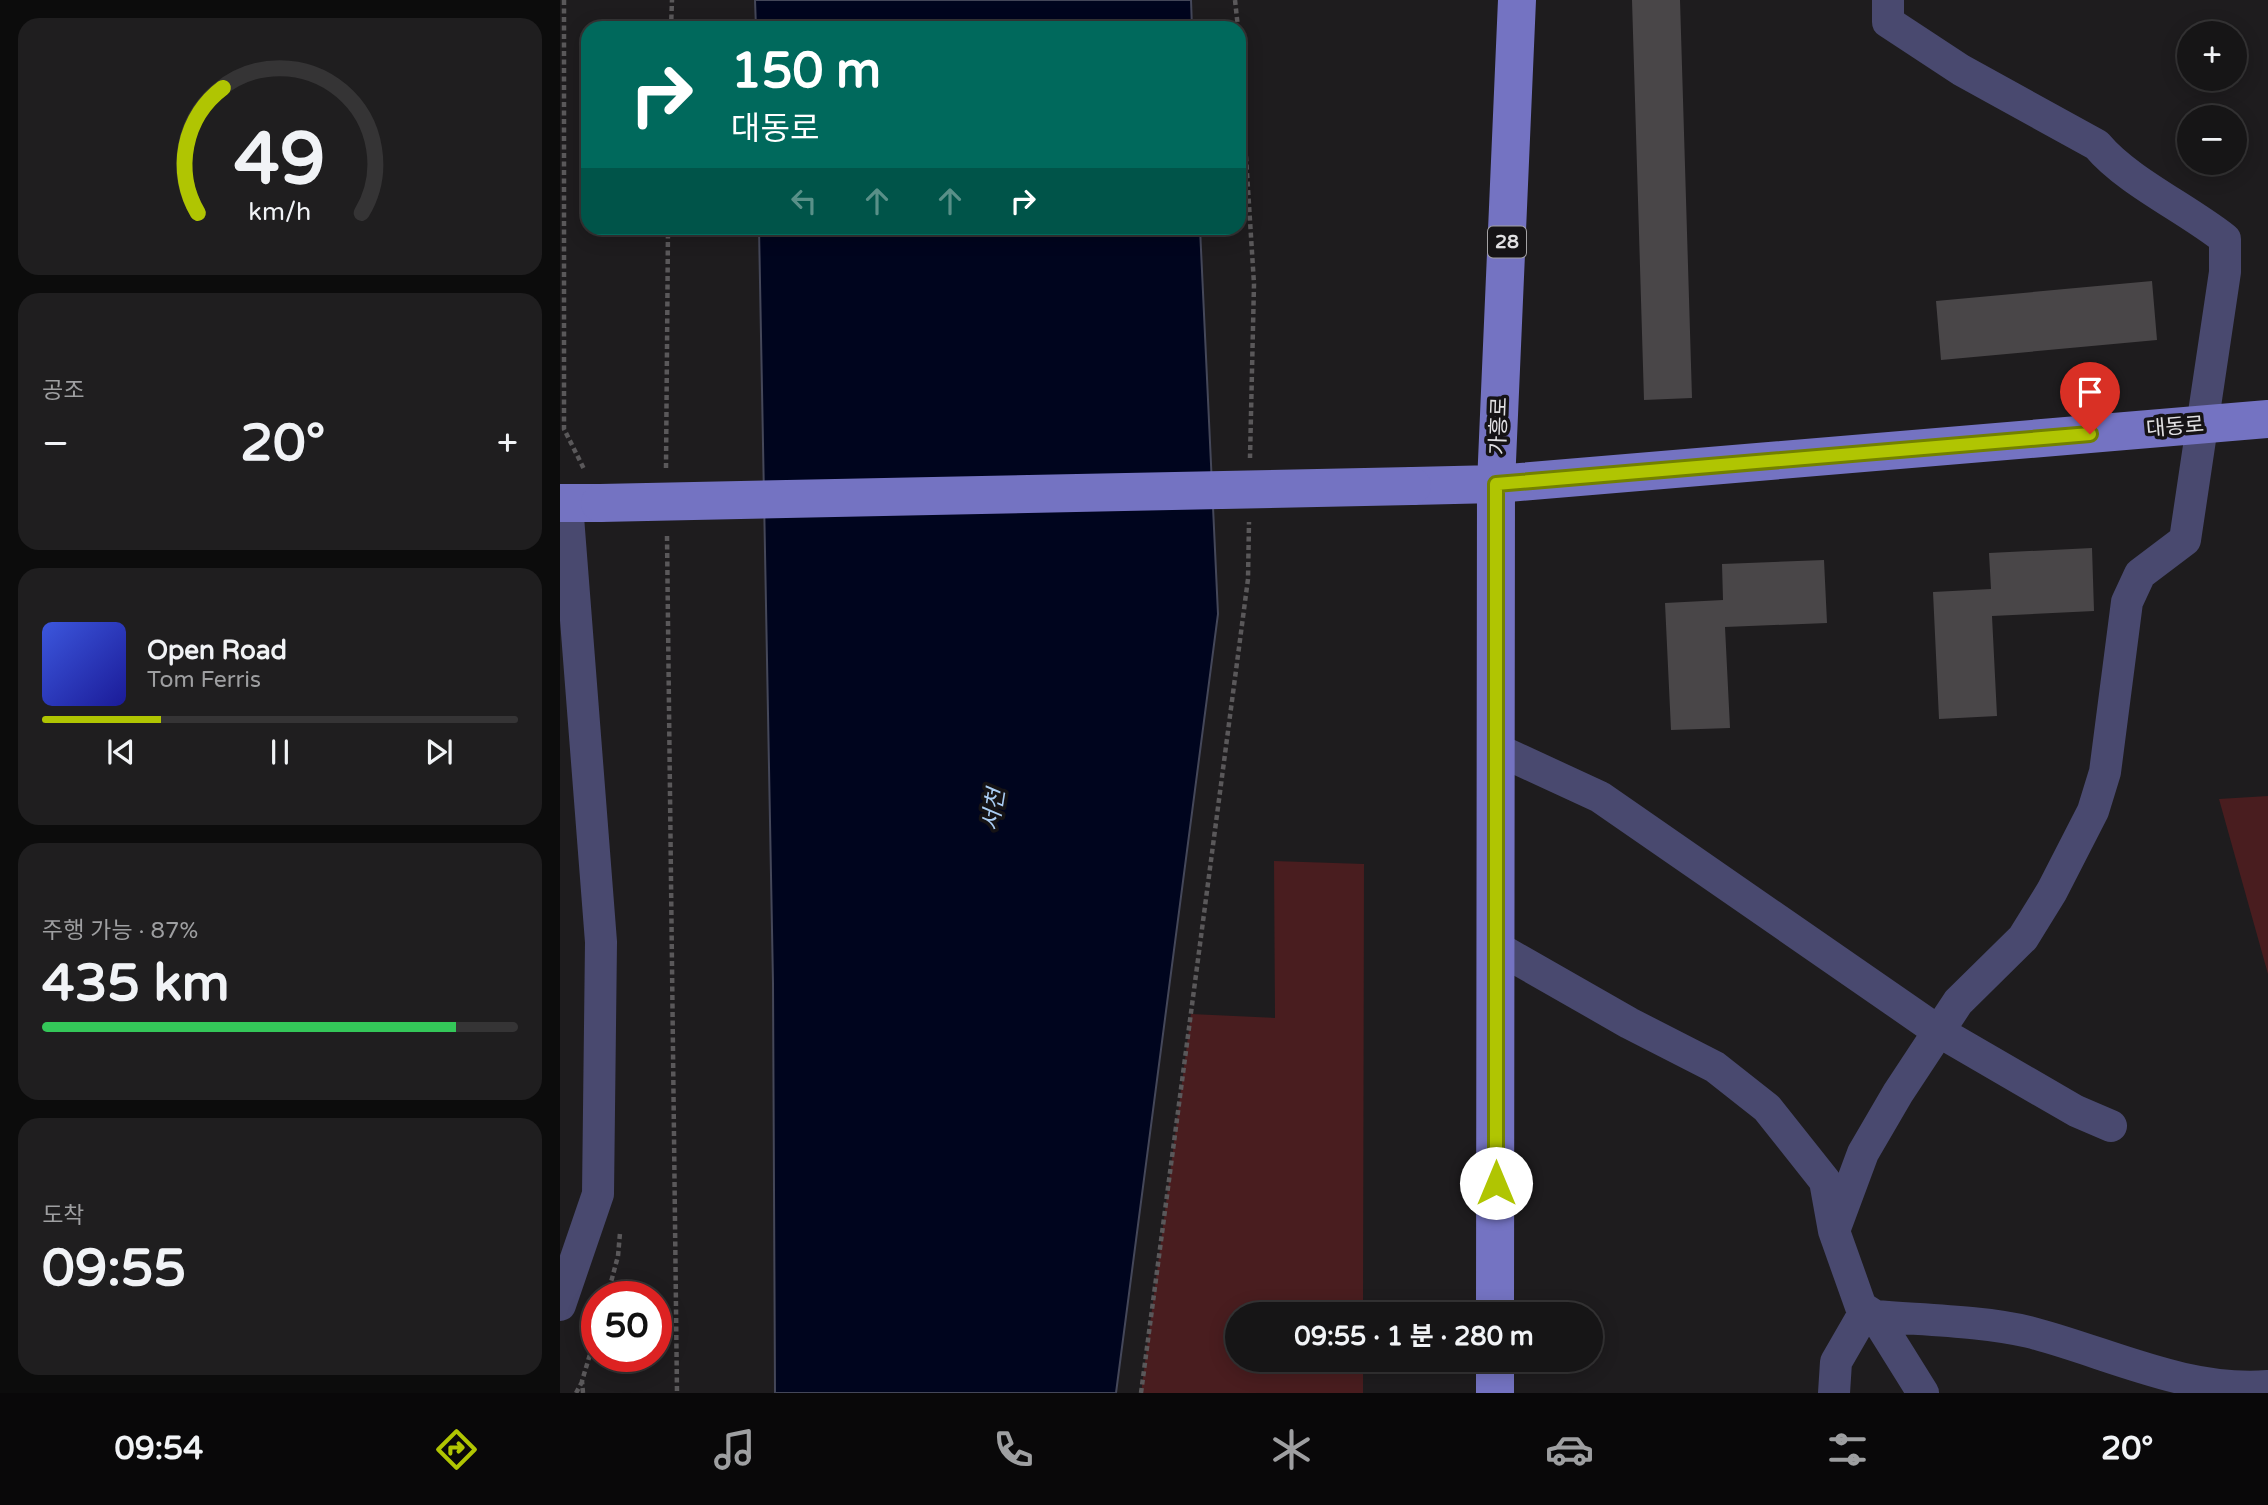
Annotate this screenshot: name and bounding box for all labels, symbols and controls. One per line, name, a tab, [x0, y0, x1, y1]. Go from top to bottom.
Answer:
map controls	[2177, 21, 2247, 175]
button: +	[2177, 21, 2247, 91]
text: 150 m	[731, 42, 881, 101]
icon: right	[616, 49, 707, 140]
button: −	[2177, 105, 2247, 175]
text: 대동로	[731, 110, 819, 148]
text: 49	[234, 116, 326, 204]
icon: left	[785, 182, 823, 220]
icon: ahead	[858, 182, 896, 220]
icon: ahead	[931, 182, 969, 220]
icon: right	[1004, 182, 1042, 220]
text: km/h	[249, 196, 311, 226]
road number: 28	[1488, 226, 1526, 258]
pin	[2060, 362, 2120, 434]
icon: arrive	[2071, 373, 2109, 411]
text: 공조	[42, 377, 84, 405]
street label: 가흥로	[1485, 397, 1513, 455]
text: 20°	[240, 412, 325, 475]
street label: 대동로	[2145, 412, 2205, 442]
text: −	[42, 421, 69, 467]
text: +	[497, 421, 518, 467]
text: Open Road	[147, 635, 287, 666]
text: Tom Ferris	[147, 666, 261, 694]
icon: previous	[102, 733, 140, 771]
icon: pause	[261, 733, 299, 771]
icon: next	[420, 733, 458, 771]
water label: 서천	[977, 784, 1012, 833]
text: 주행 가능 · 87%	[42, 917, 198, 945]
text: 435 km	[42, 952, 230, 1015]
position arrow	[1459, 1146, 1533, 1220]
text: 도착	[42, 1202, 84, 1230]
text: 09:55	[42, 1237, 186, 1300]
speed limit sign: 50	[581, 1281, 672, 1372]
text: 09:55 · 1 분 · 280 m	[1294, 1321, 1534, 1352]
icon: directions	[432, 1425, 481, 1474]
icon: music	[710, 1425, 759, 1474]
icon: phone	[989, 1425, 1038, 1474]
icon: climate	[1267, 1425, 1316, 1474]
icon: car	[1545, 1425, 1594, 1474]
icon: filters	[1823, 1425, 1872, 1474]
text: 09:54	[115, 1430, 203, 1468]
text: 20°	[2101, 1430, 2153, 1468]

